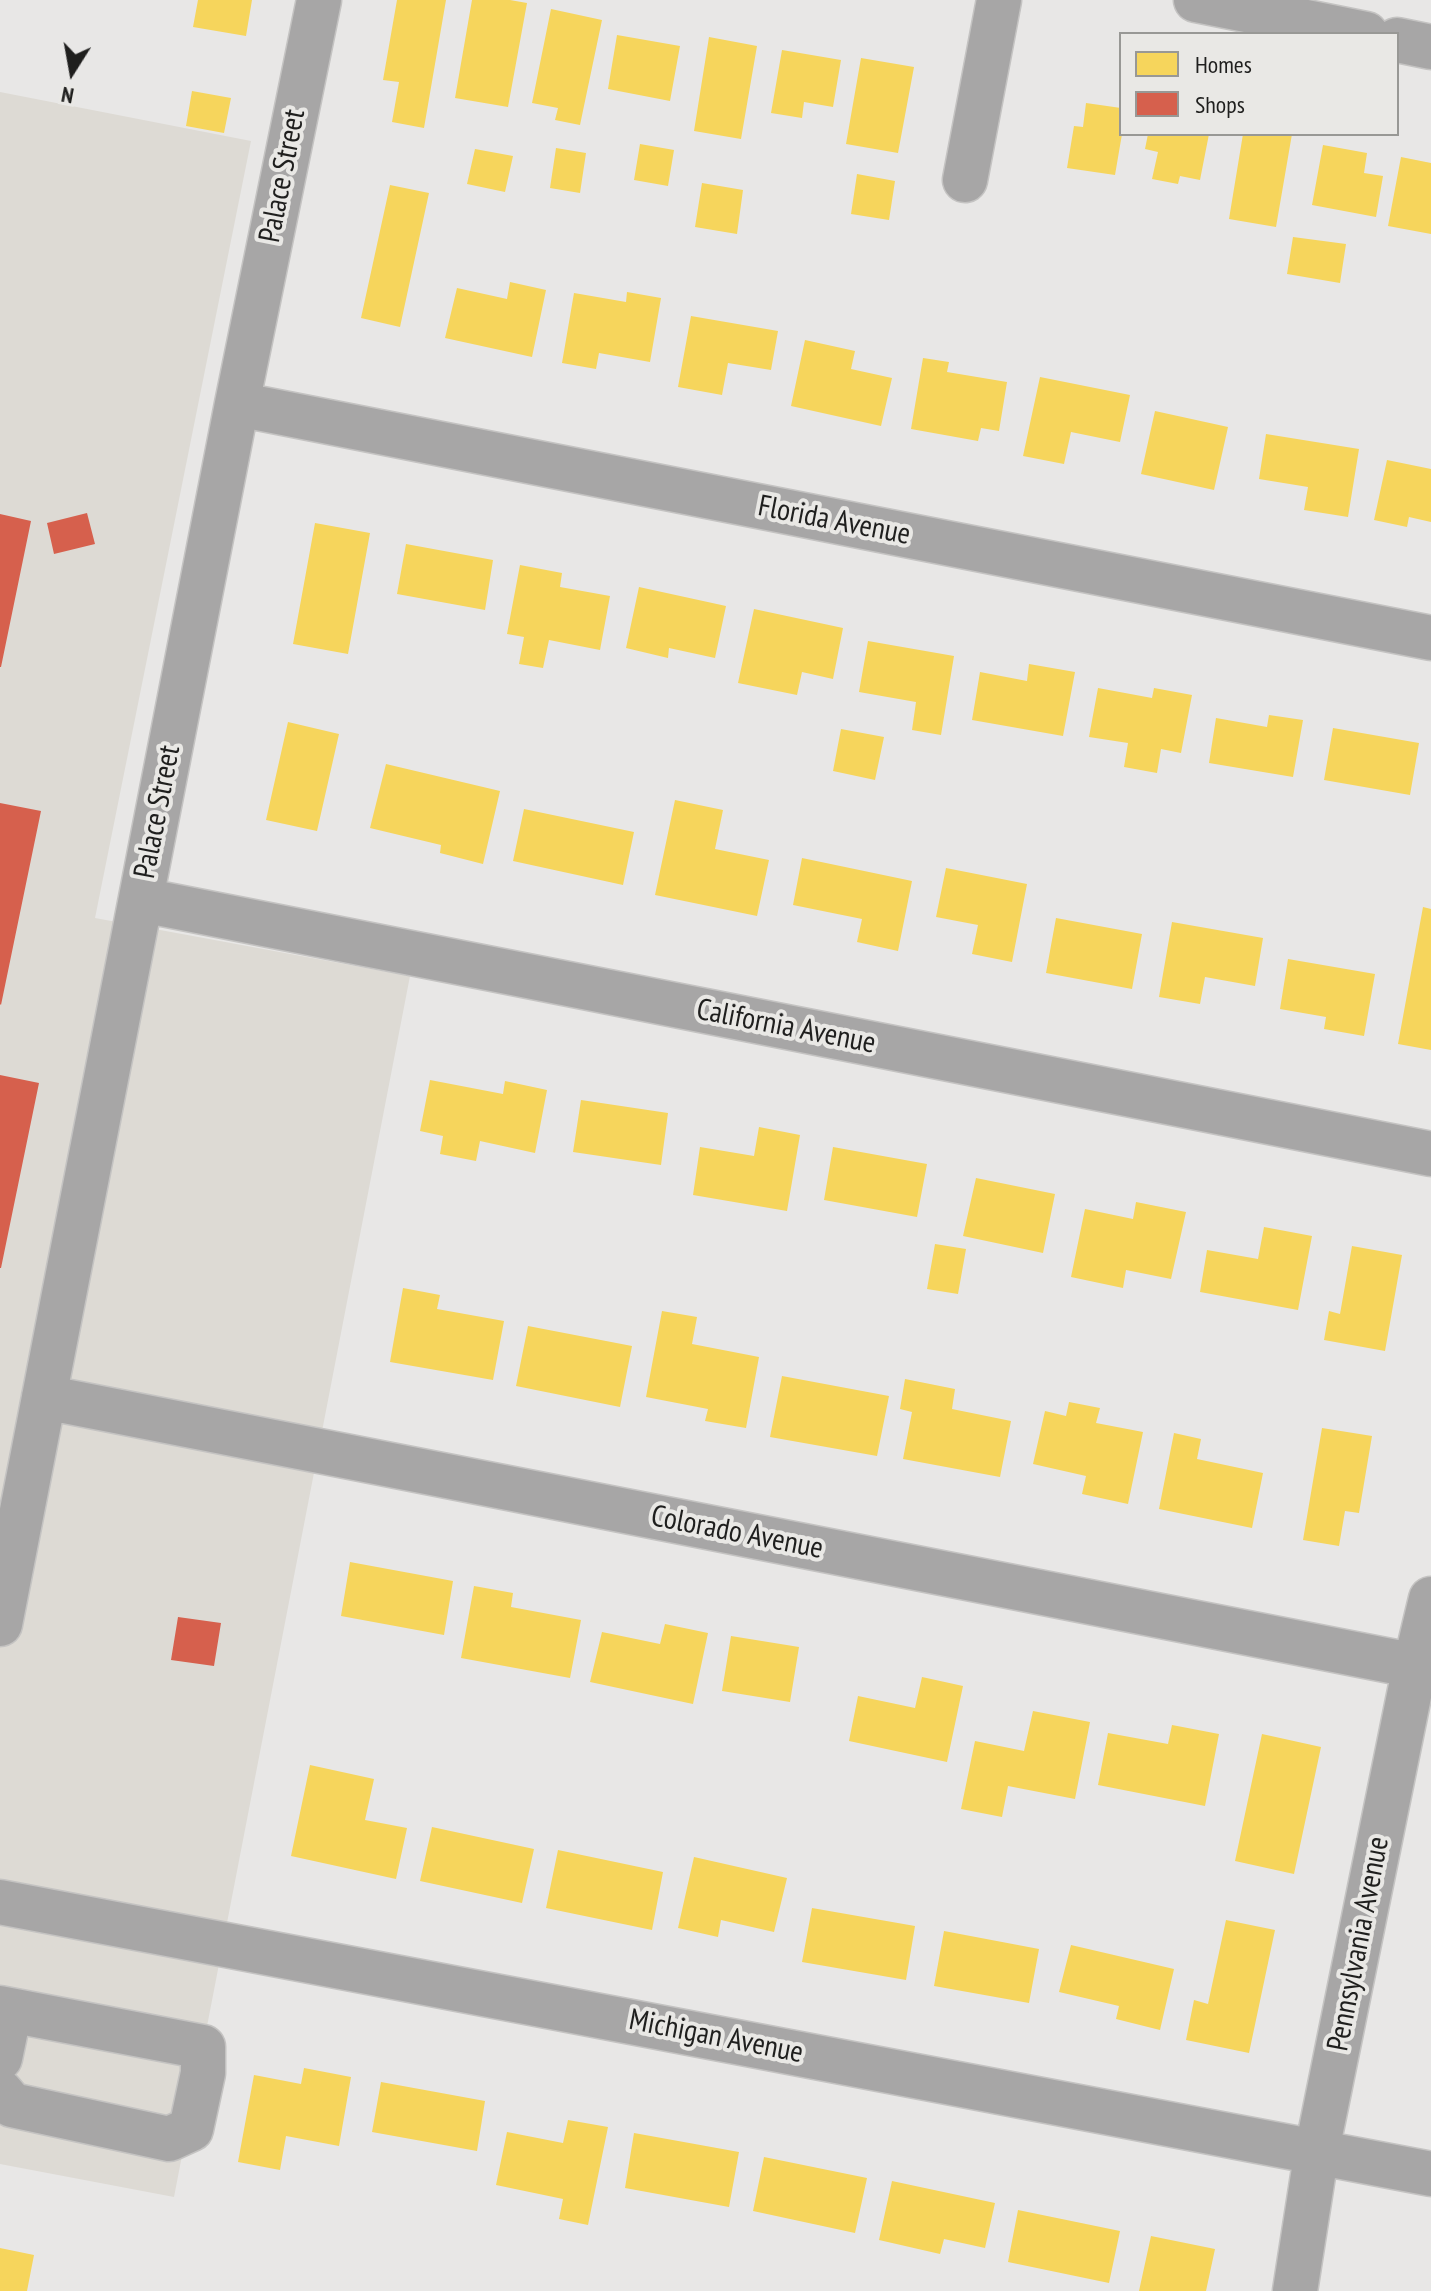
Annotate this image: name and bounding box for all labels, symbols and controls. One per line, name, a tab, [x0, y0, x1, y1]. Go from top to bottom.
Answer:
north arrow	[32, 32, 112, 112]
legend	[1119, 32, 1399, 136]
text: Homes	[1195, 49, 1252, 80]
text: N	[59, 81, 76, 110]
text: Shops	[1195, 89, 1245, 120]
street label: Palace Street	[252, 106, 314, 246]
street label: Florida Avenue	[755, 489, 913, 553]
street label: Palace Street	[127, 742, 189, 882]
street label: California Avenue	[694, 992, 878, 1062]
street label: Colorado Avenue	[648, 1499, 826, 1567]
street label: Pennsylvania Avenue	[1321, 1834, 1397, 2054]
street label: Michigan Avenue	[626, 2003, 806, 2071]

